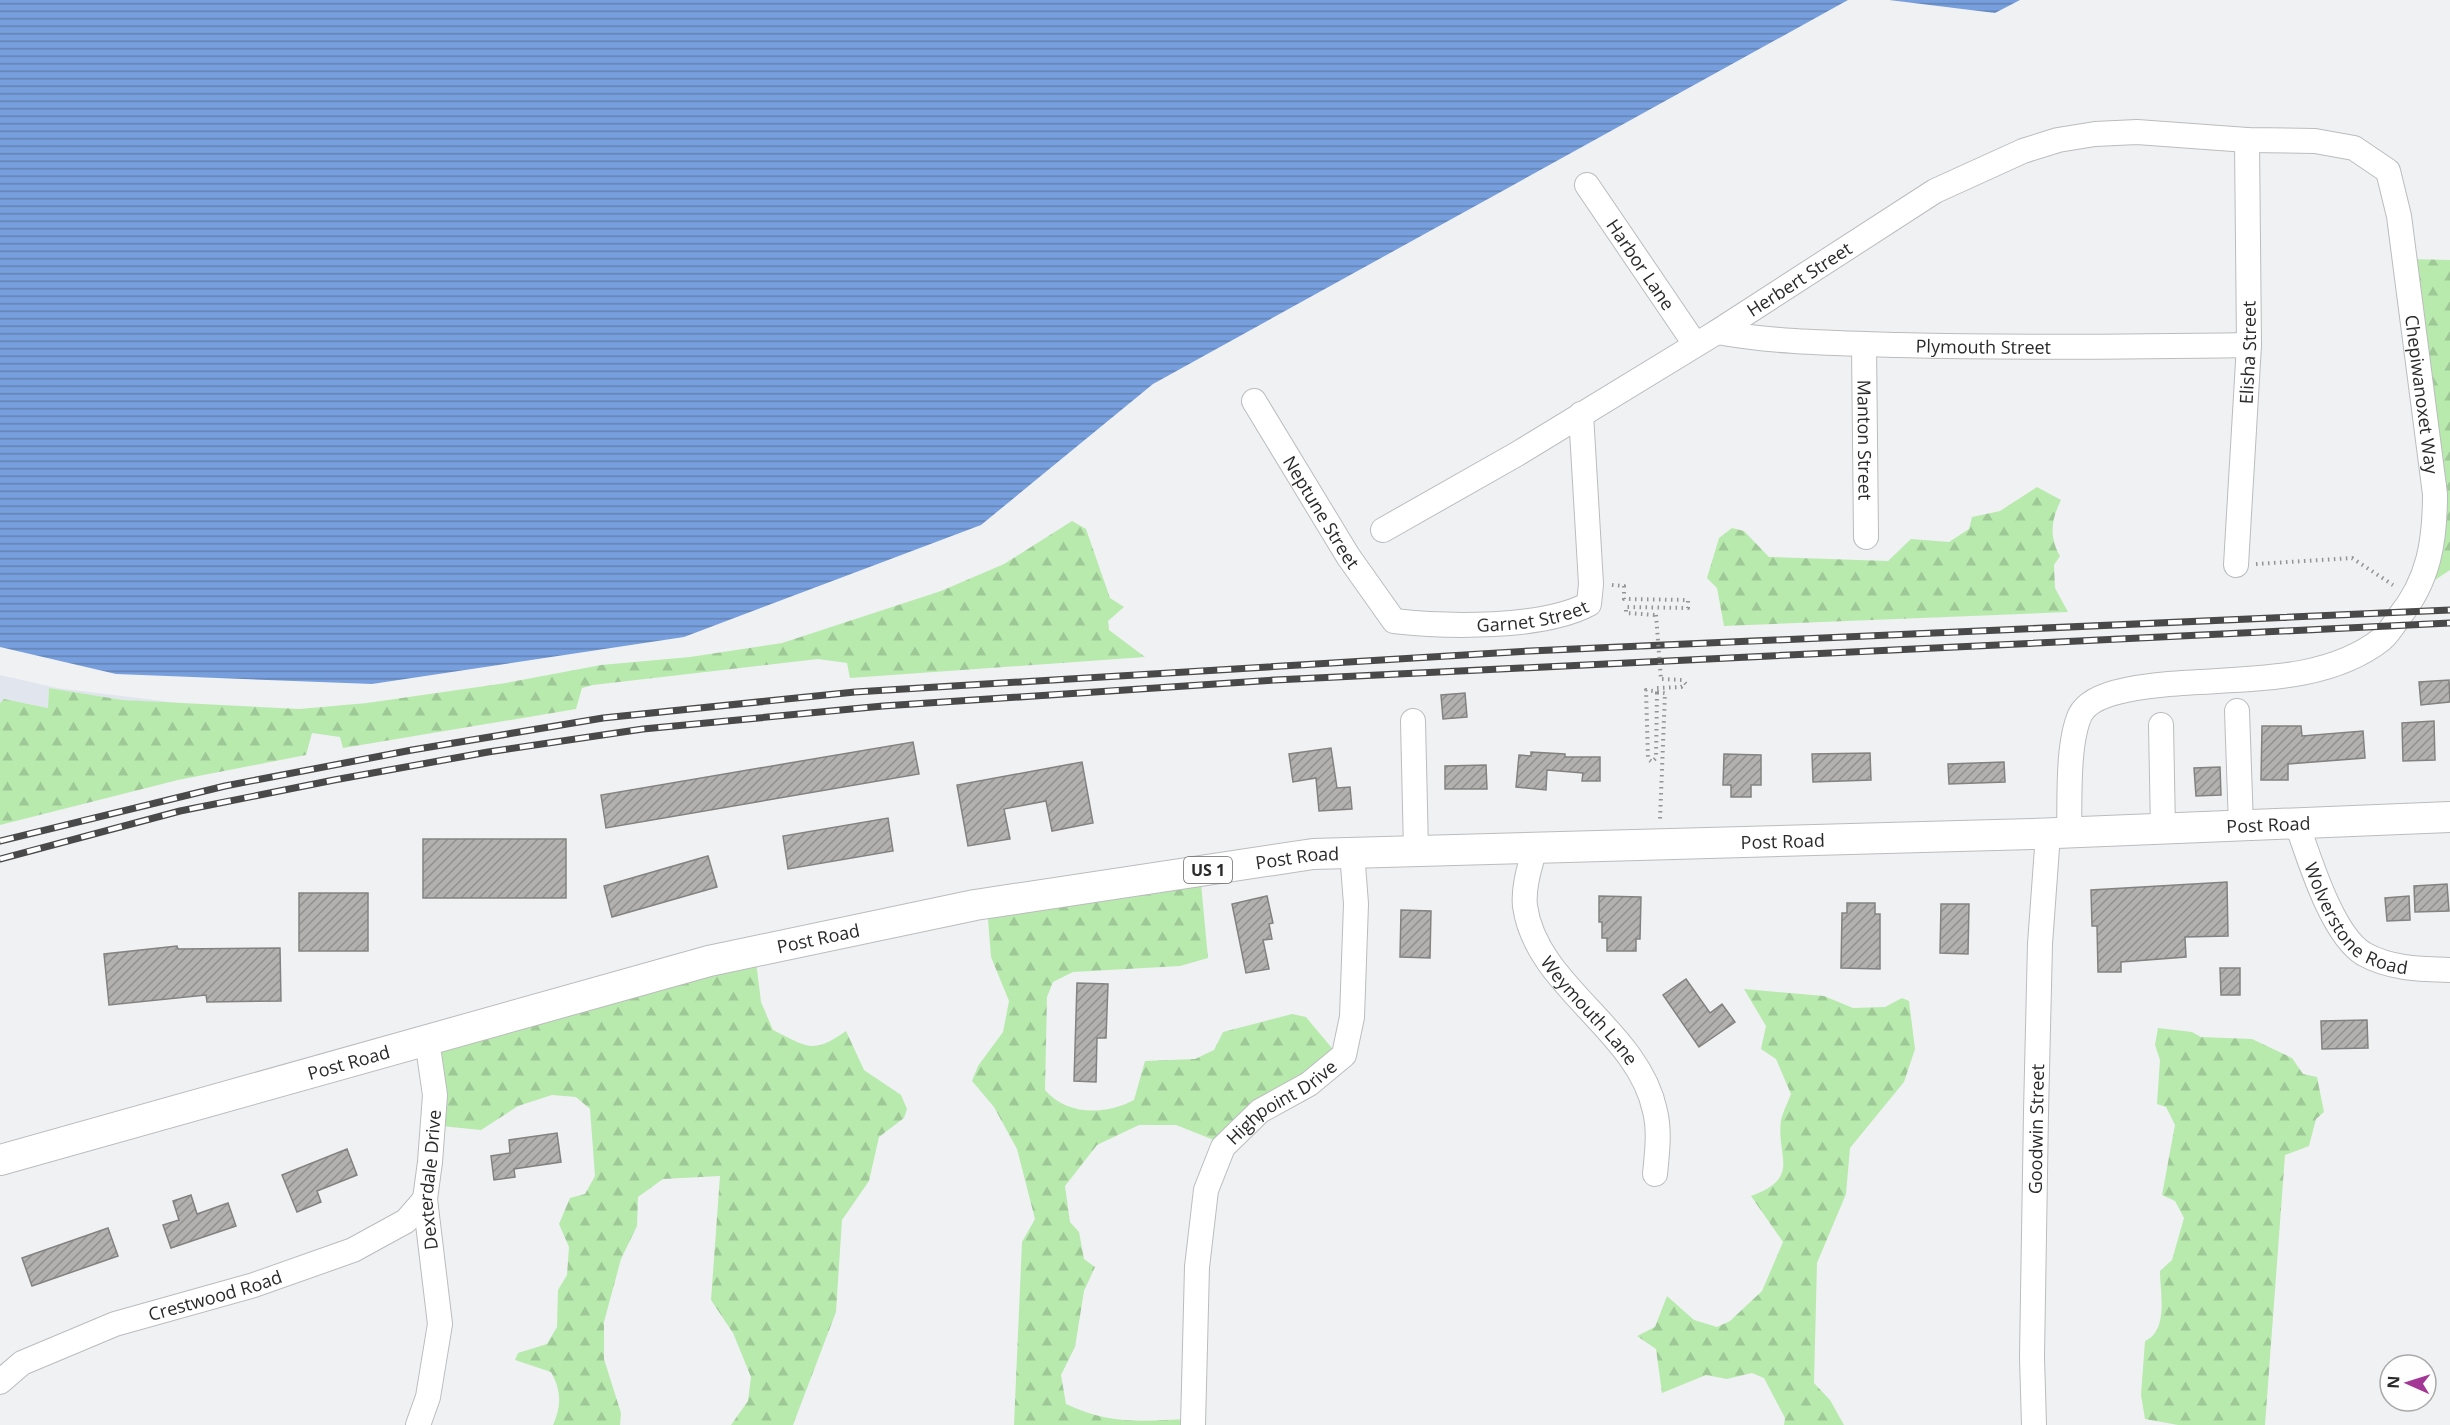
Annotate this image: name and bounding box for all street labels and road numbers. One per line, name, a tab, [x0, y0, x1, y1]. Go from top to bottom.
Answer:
street label: Harbor Lane	[1601, 214, 1680, 315]
street label: Herbert Street	[1742, 236, 1856, 322]
street label: Elisha Street	[2234, 300, 2261, 405]
street label: Chepiwanoxet Way	[2400, 313, 2444, 476]
street label: Plymouth Street	[1915, 333, 2051, 359]
street label: Manton Street	[1852, 380, 1878, 500]
street label: Neptune Street	[1278, 451, 1365, 573]
street label: Garnet Street	[1476, 594, 1592, 637]
street label: Post Road	[2226, 811, 2311, 838]
street label: Post Road	[1740, 828, 1825, 854]
street label: Post Road	[1254, 841, 1339, 875]
road number: US 1	[1184, 857, 1232, 883]
street label: Wolverstone Road	[2299, 859, 2410, 979]
street label: Post Road	[774, 918, 862, 958]
street label: Weymouth Lane	[1536, 951, 1644, 1069]
street label: Post Road	[305, 1039, 392, 1085]
street label: Highpoint Drive	[1221, 1054, 1341, 1150]
street label: Goodwin Street	[2023, 1064, 2049, 1194]
street label: Dexterdale Drive	[413, 1109, 446, 1251]
street label: Crestwood Road	[145, 1264, 285, 1326]

